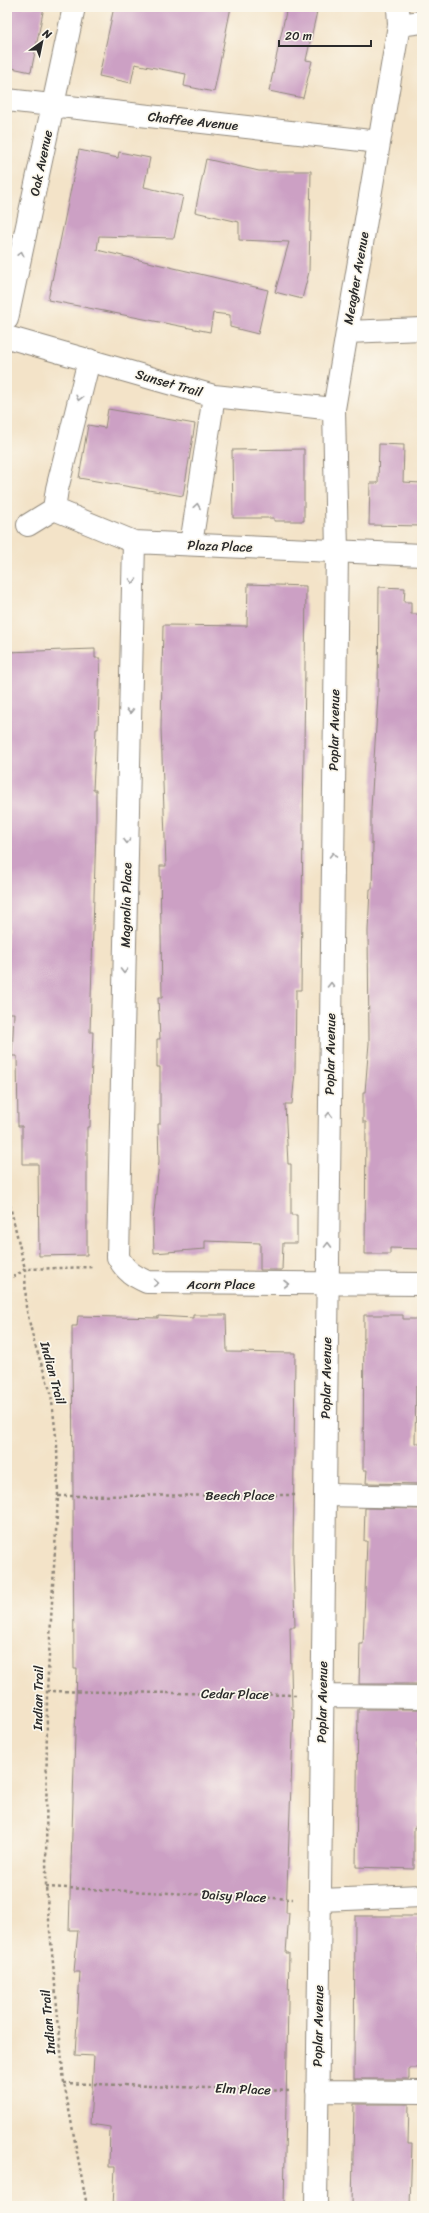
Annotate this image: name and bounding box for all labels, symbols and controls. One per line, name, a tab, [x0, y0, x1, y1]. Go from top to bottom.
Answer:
north arrow	[22, 22, 62, 62]
scale bar	[279, 22, 371, 48]
text: N	[38, 23, 56, 44]
text: 20 m	[285, 25, 312, 47]
street label: Chaffee Avenue	[147, 105, 239, 137]
street label: Oak Avenue	[23, 127, 59, 198]
street label: Meagher Avenue	[337, 230, 375, 326]
one-way arrow	[17, 251, 25, 257]
street label: Sunset Trail	[133, 362, 205, 404]
one-way arrow	[76, 395, 84, 401]
one-way arrow	[192, 503, 201, 509]
street label: Plaza Place	[187, 533, 253, 559]
one-way arrow	[129, 578, 137, 584]
street label: Poplar Avenue	[322, 689, 346, 771]
one-way arrow	[126, 708, 134, 714]
one-way arrow	[123, 838, 131, 844]
one-way arrow	[329, 852, 337, 858]
street label: Magnolia Place	[114, 862, 138, 948]
one-way arrow	[120, 968, 129, 974]
one-way arrow	[327, 982, 335, 988]
street label: Poplar Avenue	[318, 1013, 342, 1095]
one-way arrow	[325, 1112, 333, 1118]
one-way arrow	[323, 1242, 332, 1248]
street label: Acorn Place	[186, 1273, 255, 1296]
one-way arrow	[153, 1278, 159, 1287]
one-way arrow	[283, 1280, 289, 1288]
street label: Poplar Avenue	[314, 1337, 338, 1419]
street label: Indian Trail	[33, 1338, 73, 1408]
street label: Beech Place	[205, 1484, 275, 1507]
street label: Poplar Avenue	[310, 1661, 334, 1743]
street label: Indian Trail	[26, 1665, 50, 1732]
street label: Cedar Place	[201, 1682, 269, 1706]
street label: Daisy Place	[201, 1883, 267, 1909]
street label: Poplar Avenue	[306, 1985, 330, 2067]
street label: Indian Trail	[34, 1988, 62, 2056]
street label: Elm Place	[215, 2077, 271, 2101]

